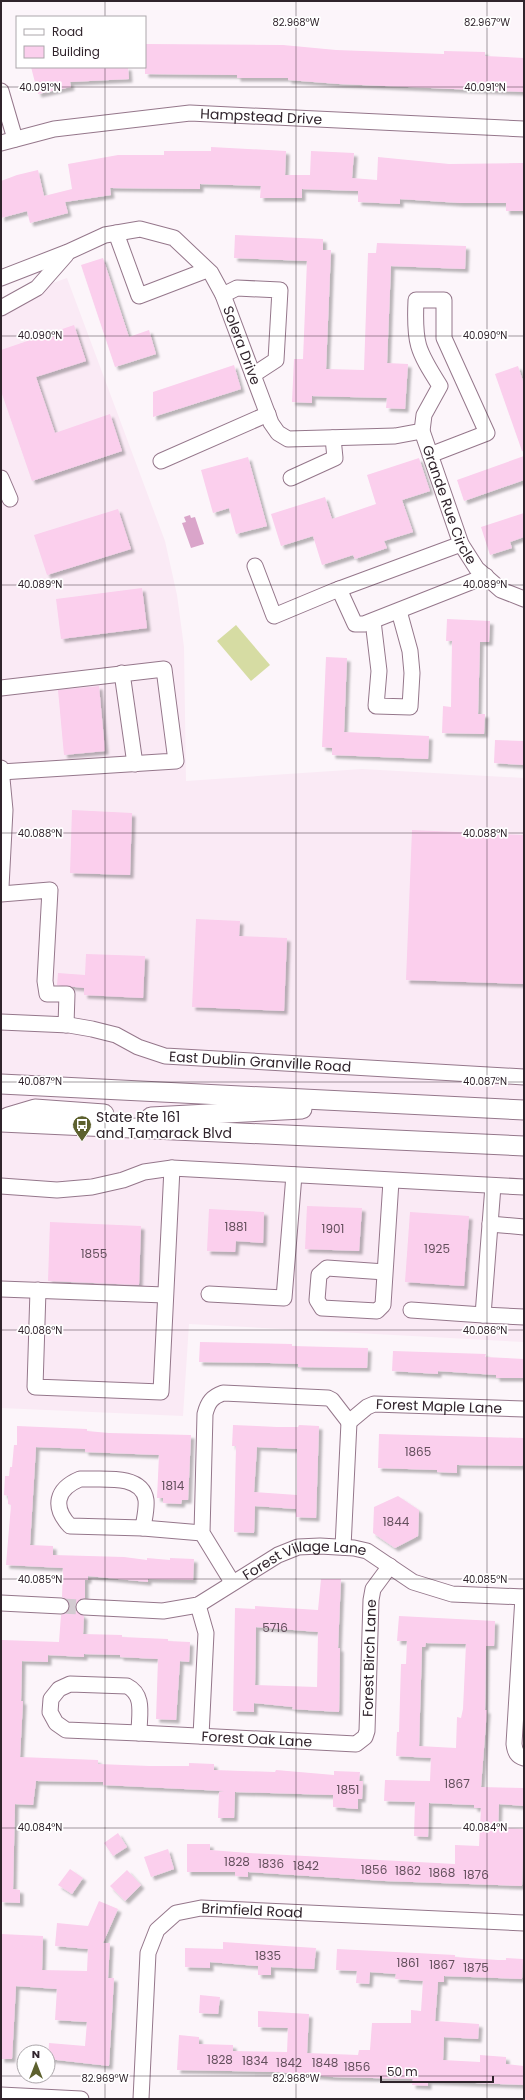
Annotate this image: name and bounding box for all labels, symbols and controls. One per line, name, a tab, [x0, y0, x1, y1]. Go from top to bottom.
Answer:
text: 82.968°W	[273, 15, 320, 30]
text: 82.967°W	[464, 15, 510, 30]
legend	[16, 16, 146, 68]
text: Road	[52, 23, 83, 40]
text: Building	[52, 43, 100, 60]
text: 40.091°N	[19, 80, 61, 95]
text: 40.091°N	[464, 80, 506, 95]
street label: Hampstead Drive	[200, 104, 323, 129]
street label: Solera Drive	[218, 303, 266, 388]
text: 40.090°N	[18, 328, 62, 343]
text: 40.090°N	[463, 328, 507, 343]
street label: Grande Rue Circle	[418, 442, 482, 569]
text: 40.089°N	[18, 577, 62, 592]
text: 40.089°N	[463, 577, 507, 592]
text: 40.088°N	[18, 826, 62, 841]
text: 40.088°N	[463, 826, 507, 841]
street label: East Dublin Granville Road	[169, 1046, 352, 1077]
text: 40.087°N	[18, 1074, 62, 1089]
text: 40.087°N	[463, 1074, 507, 1089]
place label: State Rte 161 and Tamarack Blvd	[96, 1107, 232, 1143]
bus stop icon: State Rte 161 and Tamarack Blvd	[71, 1114, 93, 1142]
house number: 1881	[225, 1218, 247, 1235]
house number: 1901	[322, 1220, 344, 1237]
house number: 1925	[424, 1240, 450, 1257]
house number: 1855	[81, 1245, 107, 1262]
text: 40.086°N	[18, 1323, 62, 1338]
text: 40.086°N	[463, 1323, 507, 1338]
street label: Forest Maple Lane	[376, 1394, 503, 1418]
house number: 1865	[405, 1443, 431, 1460]
house number: 1814	[162, 1477, 185, 1494]
house number: 1844	[383, 1513, 410, 1530]
street label: Forest Village Lane	[239, 1536, 369, 1585]
text: 40.085°N	[18, 1572, 62, 1587]
text: 40.085°N	[463, 1572, 507, 1587]
street label: Forest Birch Lane	[357, 1599, 381, 1717]
house number: 5716	[262, 1619, 288, 1636]
street label: Forest Oak Lane	[201, 1726, 313, 1752]
house number: 1867	[444, 1775, 470, 1792]
house number: 1851	[337, 1781, 359, 1798]
text: 40.084°N	[18, 1820, 62, 1835]
text: 40.084°N	[463, 1820, 507, 1835]
house number: 1828	[224, 1853, 250, 1870]
house number: 1836	[258, 1855, 284, 1872]
house number: 1842	[293, 1857, 319, 1874]
house number: 1856	[361, 1861, 387, 1878]
house number: 1862	[395, 1862, 421, 1879]
house number: 1868	[429, 1864, 455, 1881]
house number: 1876	[463, 1866, 489, 1883]
street label: Brimfield Road	[201, 1898, 303, 1923]
house number: 1835	[255, 1947, 281, 1964]
house number: 1861	[397, 1954, 419, 1971]
house number: 1867	[429, 1956, 455, 1973]
house number: 1875	[463, 1959, 489, 1976]
north arrow	[16, 2044, 56, 2084]
text: N	[32, 2046, 40, 2062]
house number: 1828	[207, 2051, 233, 2068]
house number: 1834	[242, 2052, 268, 2069]
house number: 1842	[276, 2054, 302, 2071]
house number: 1848	[312, 2054, 338, 2071]
house number: 1856	[344, 2058, 370, 2075]
scale bar	[381, 2058, 493, 2084]
text: 50 m	[387, 2063, 418, 2080]
text: 82.969°W	[82, 2071, 129, 2086]
text: 82.968°W	[273, 2071, 320, 2086]

